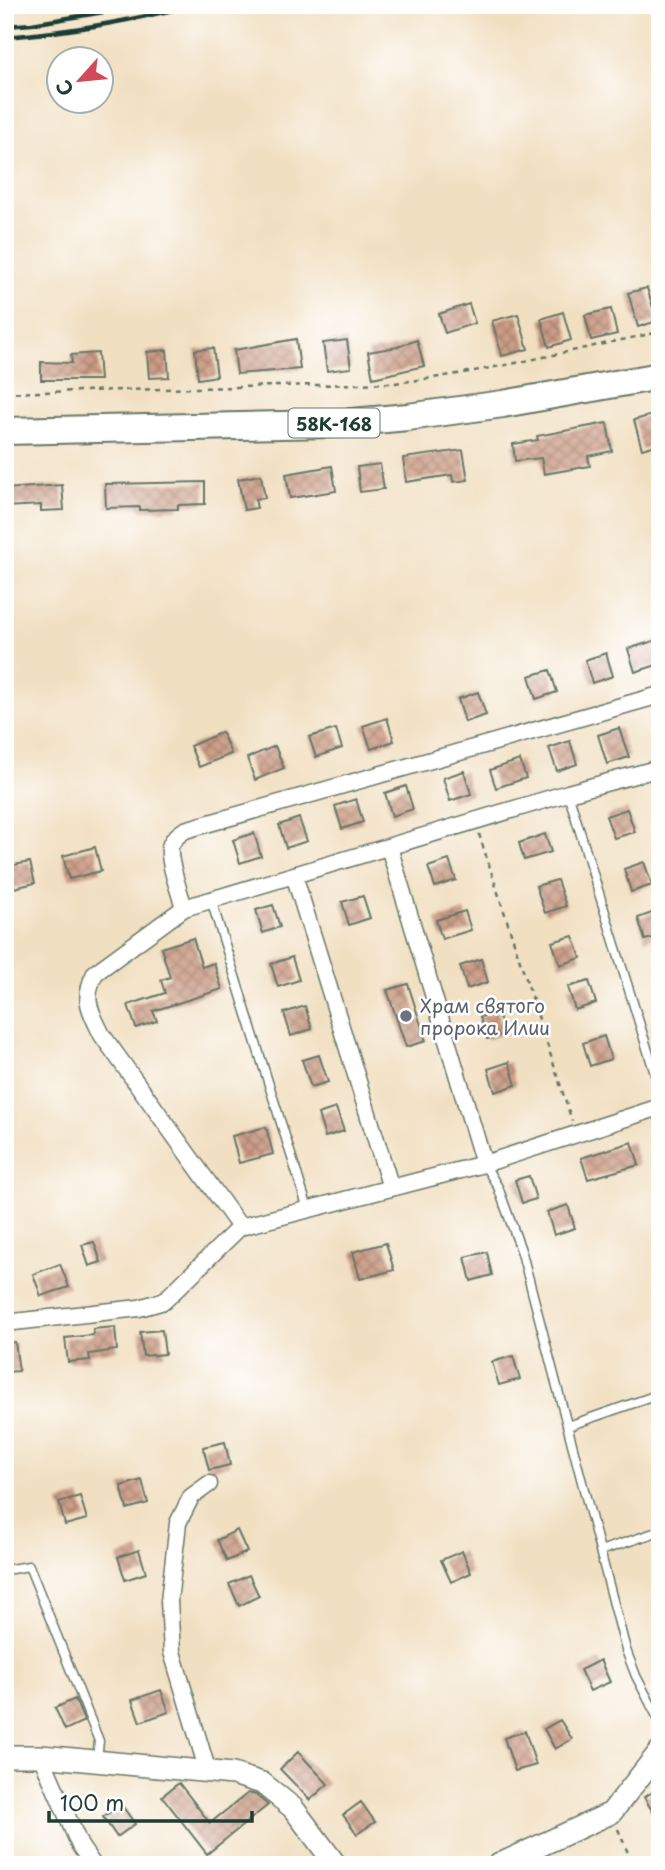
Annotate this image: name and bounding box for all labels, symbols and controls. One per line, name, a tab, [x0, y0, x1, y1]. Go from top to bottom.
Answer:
north arrow	[46, 46, 116, 116]
text: С	[48, 75, 80, 101]
road number: 58К-168	[288, 408, 380, 438]
place label: Храм святого пророка Илии	[420, 991, 550, 1041]
marker: Храм святого пророка Илии	[398, 1008, 414, 1024]
scale bar	[49, 1779, 252, 1823]
text: 100 m	[60, 1786, 124, 1818]

